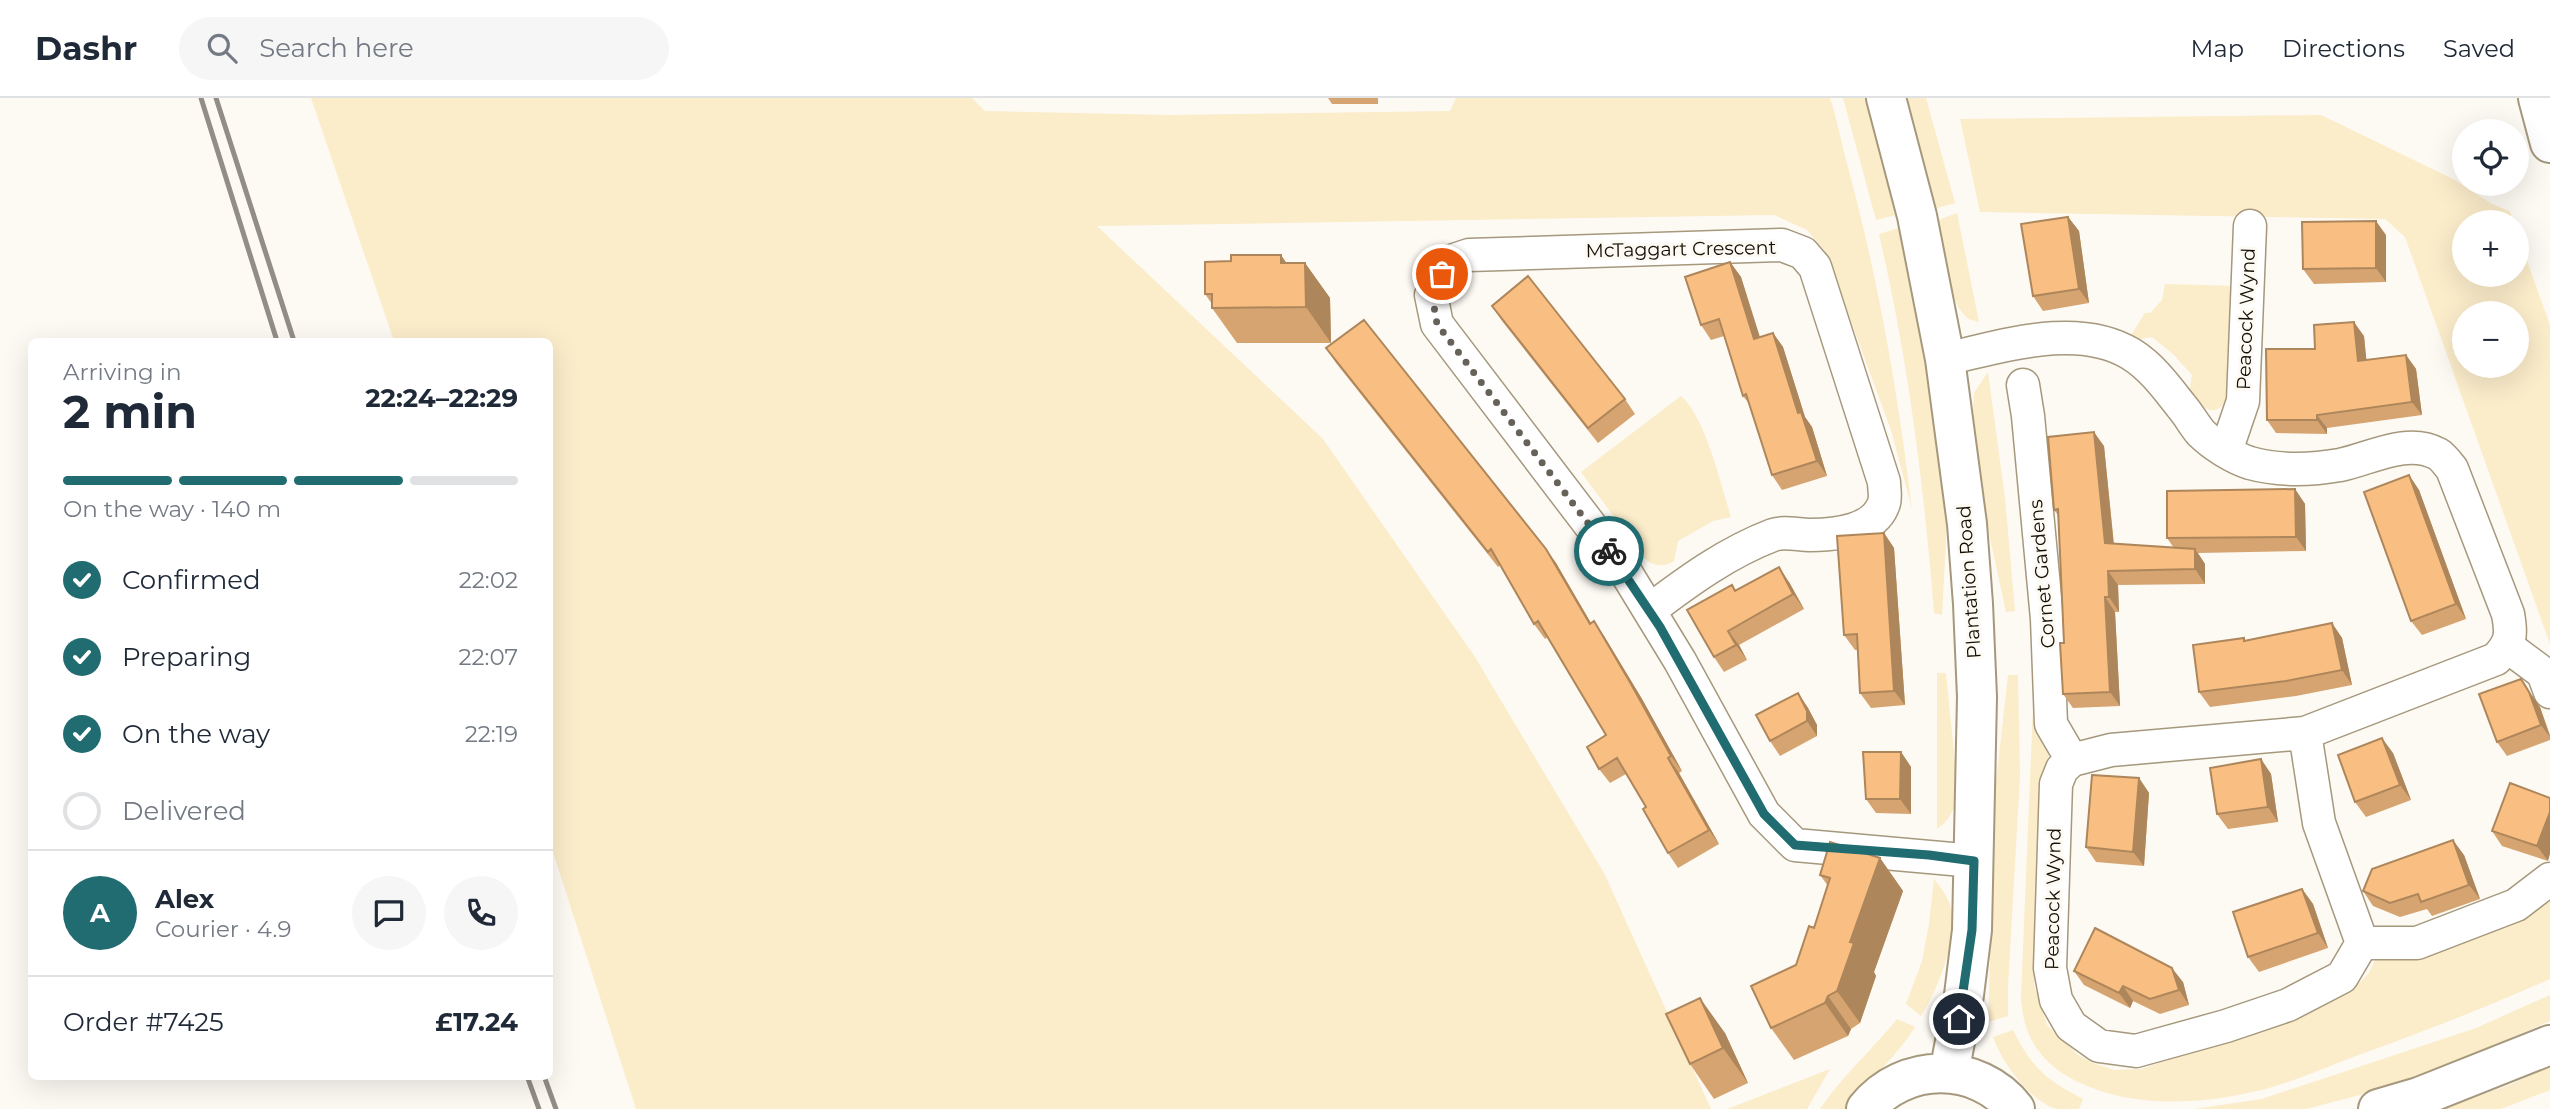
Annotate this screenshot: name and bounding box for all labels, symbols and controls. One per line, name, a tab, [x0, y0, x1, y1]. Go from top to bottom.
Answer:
search box	[179, 17, 669, 80]
text: Dashr	[35, 28, 137, 68]
icon: search	[203, 29, 241, 67]
text: Search here	[259, 32, 414, 64]
text: Map	[2191, 34, 2244, 63]
text: Directions	[2282, 34, 2405, 63]
text: Saved	[2443, 34, 2515, 63]
map controls	[2452, 119, 2529, 378]
button: locate	[2452, 119, 2529, 196]
button: +	[2452, 210, 2529, 287]
street label: McTaggart Crescent	[1586, 236, 1777, 262]
pin	[1412, 244, 1472, 304]
street label: Peacock Wynd	[2232, 248, 2260, 390]
icon: bag	[1423, 255, 1461, 293]
button: −	[2452, 301, 2529, 378]
text: Arriving in	[63, 358, 182, 386]
text: 22:24–22:29	[365, 382, 518, 414]
text: 2 min	[63, 383, 197, 440]
text: On the way · 140 m	[63, 495, 281, 523]
street label: Cornet Gardens	[2024, 499, 2060, 649]
street label: Plantation Road	[1952, 505, 1986, 659]
courier	[1574, 516, 1644, 586]
icon: bike	[1590, 532, 1628, 570]
icon: check	[63, 561, 101, 599]
text: Confirmed	[122, 564, 261, 596]
text: 22:02	[459, 566, 518, 594]
icon: check	[63, 638, 101, 676]
text: Preparing	[122, 641, 251, 673]
text: 22:07	[458, 643, 518, 671]
icon: check	[63, 715, 101, 753]
text: On the way	[122, 718, 270, 750]
text: 22:19	[465, 720, 518, 748]
text: Delivered	[122, 795, 246, 827]
street label: Peacock Wynd	[2040, 828, 2066, 970]
button: chat	[352, 876, 426, 950]
button: phone	[444, 876, 518, 950]
text: Alex	[155, 883, 214, 915]
text: A	[90, 897, 110, 929]
text: Courier · 4.9	[155, 915, 291, 943]
pin	[1929, 989, 1989, 1049]
icon: home	[1940, 1000, 1978, 1038]
text: Order #7425	[63, 1006, 224, 1038]
text: £17.24	[435, 1006, 518, 1038]

